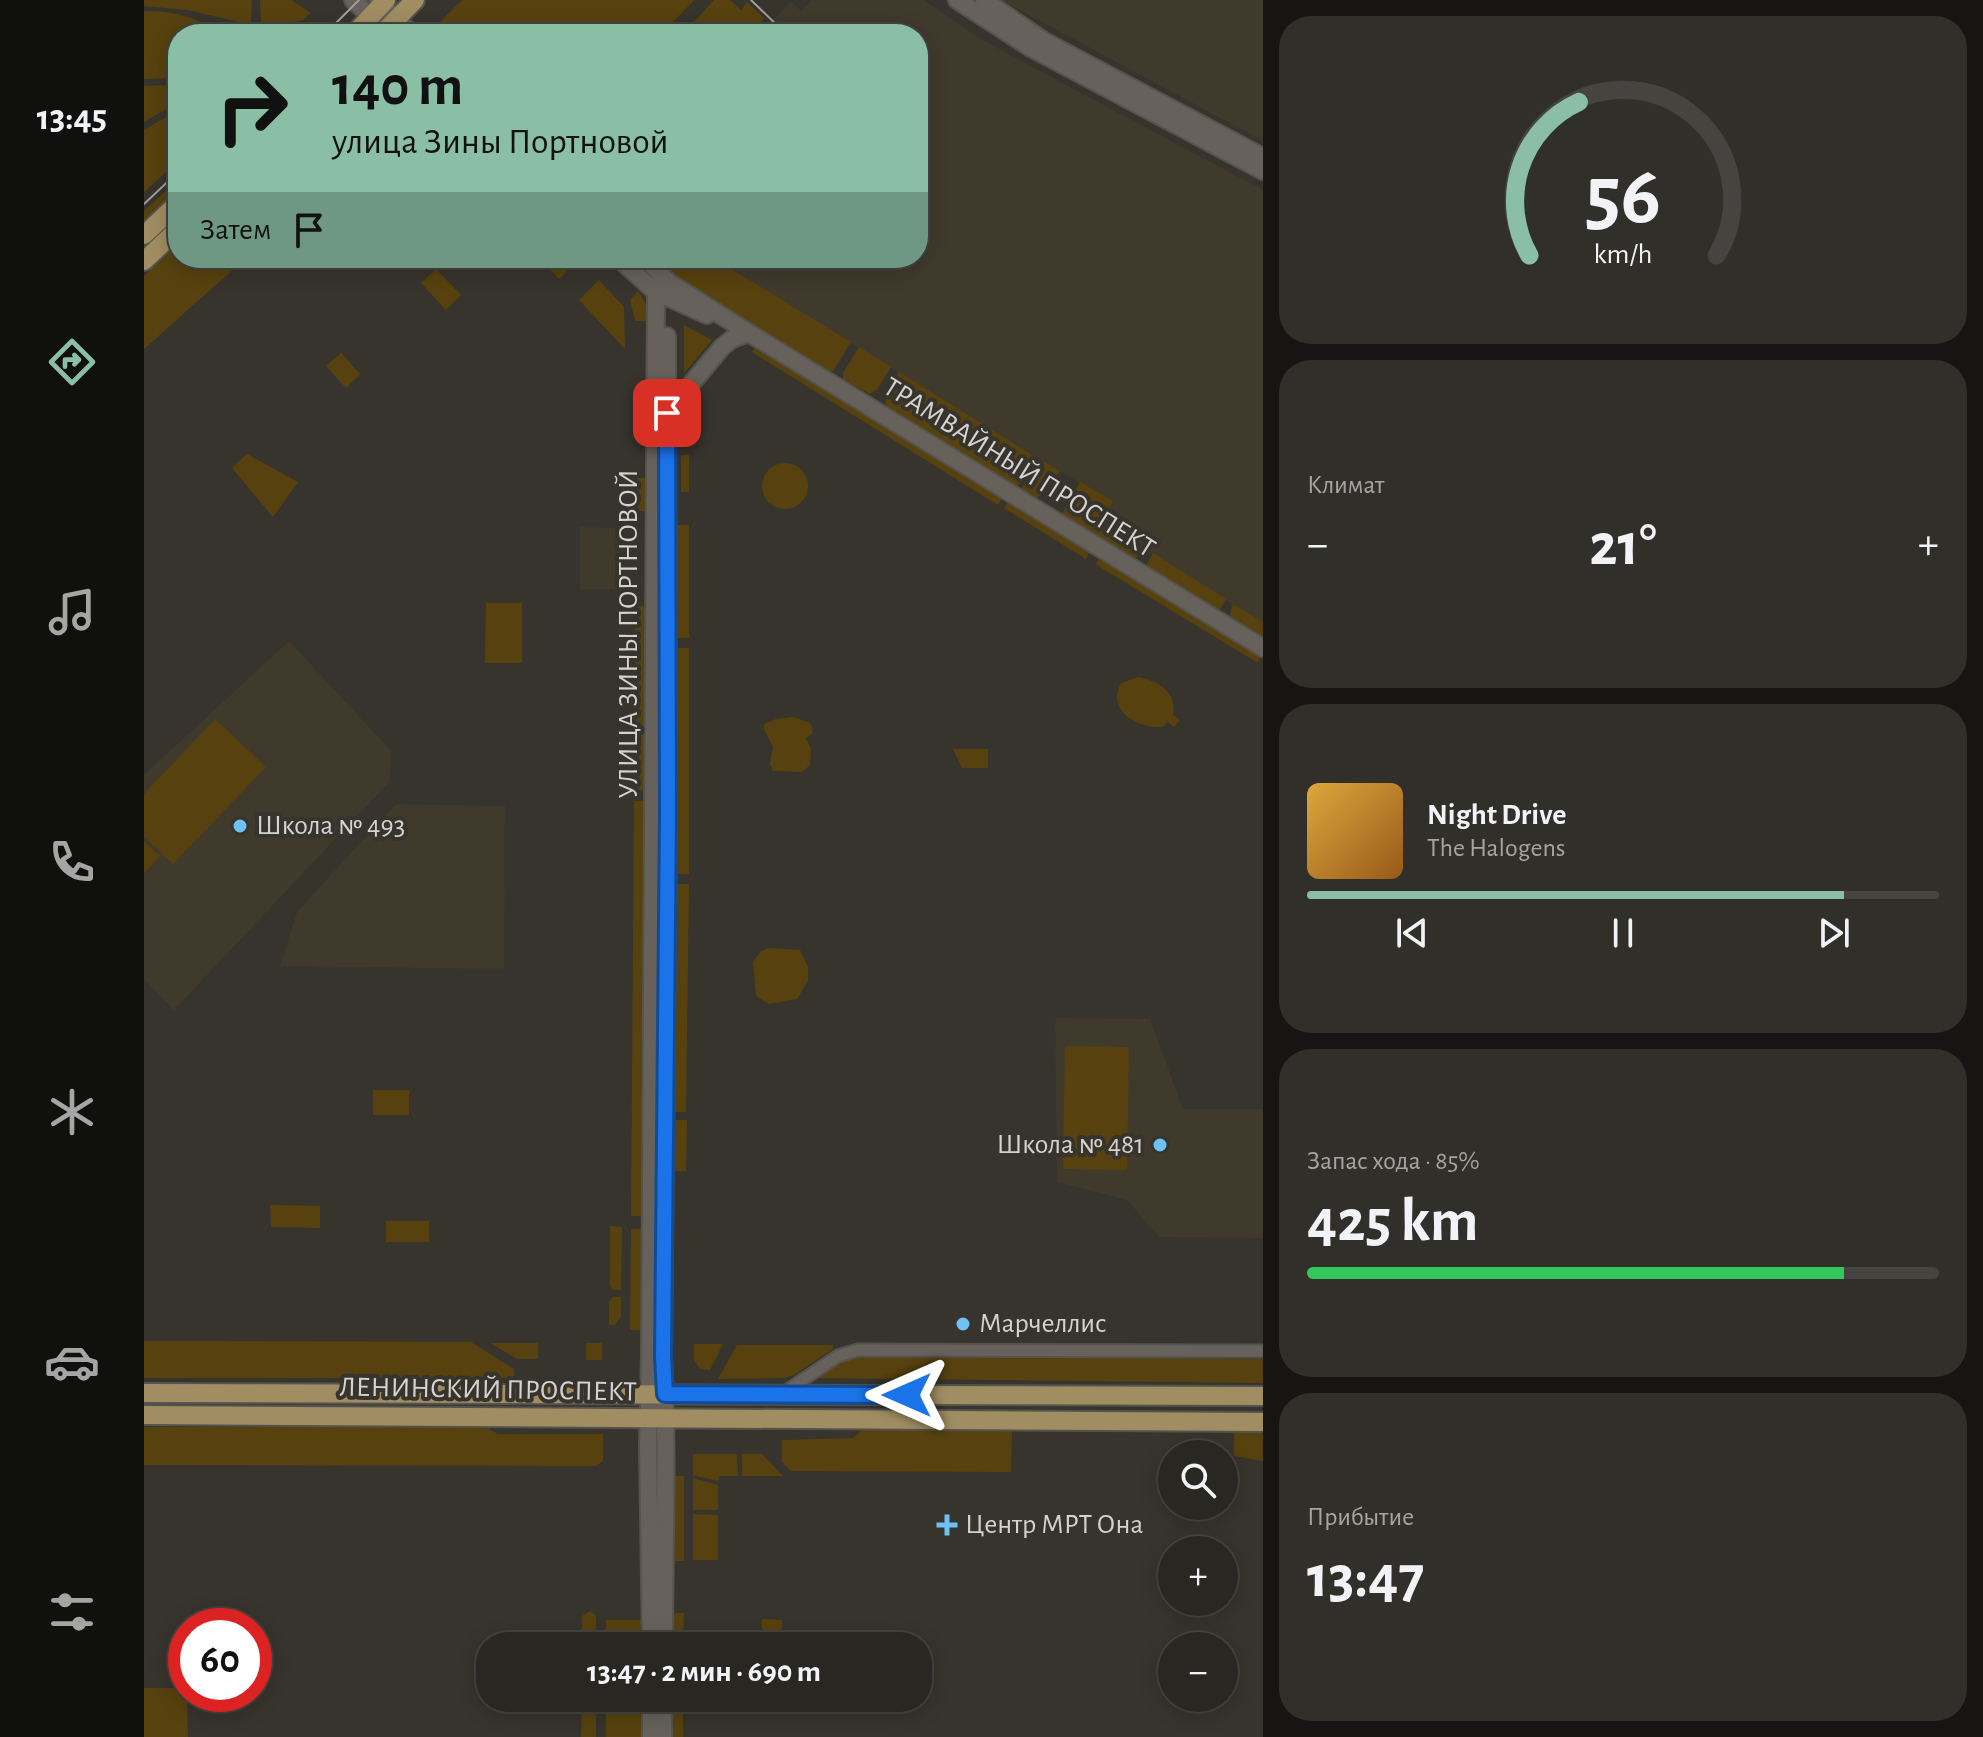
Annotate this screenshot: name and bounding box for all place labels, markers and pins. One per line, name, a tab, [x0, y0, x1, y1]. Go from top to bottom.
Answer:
pin	[633, 379, 701, 447]
place label: Школа № 493	[256, 812, 405, 840]
marker: Школа № 493	[231, 817, 249, 835]
place label: Школа № 481	[997, 1131, 1144, 1159]
marker: Школа № 481	[1151, 1136, 1169, 1154]
place label: Марчеллис	[979, 1310, 1107, 1338]
marker: Марчеллис	[954, 1315, 972, 1333]
place label: Центр МРТ Она	[965, 1511, 1143, 1539]
marker: Центр МРТ Она	[936, 1514, 958, 1536]

